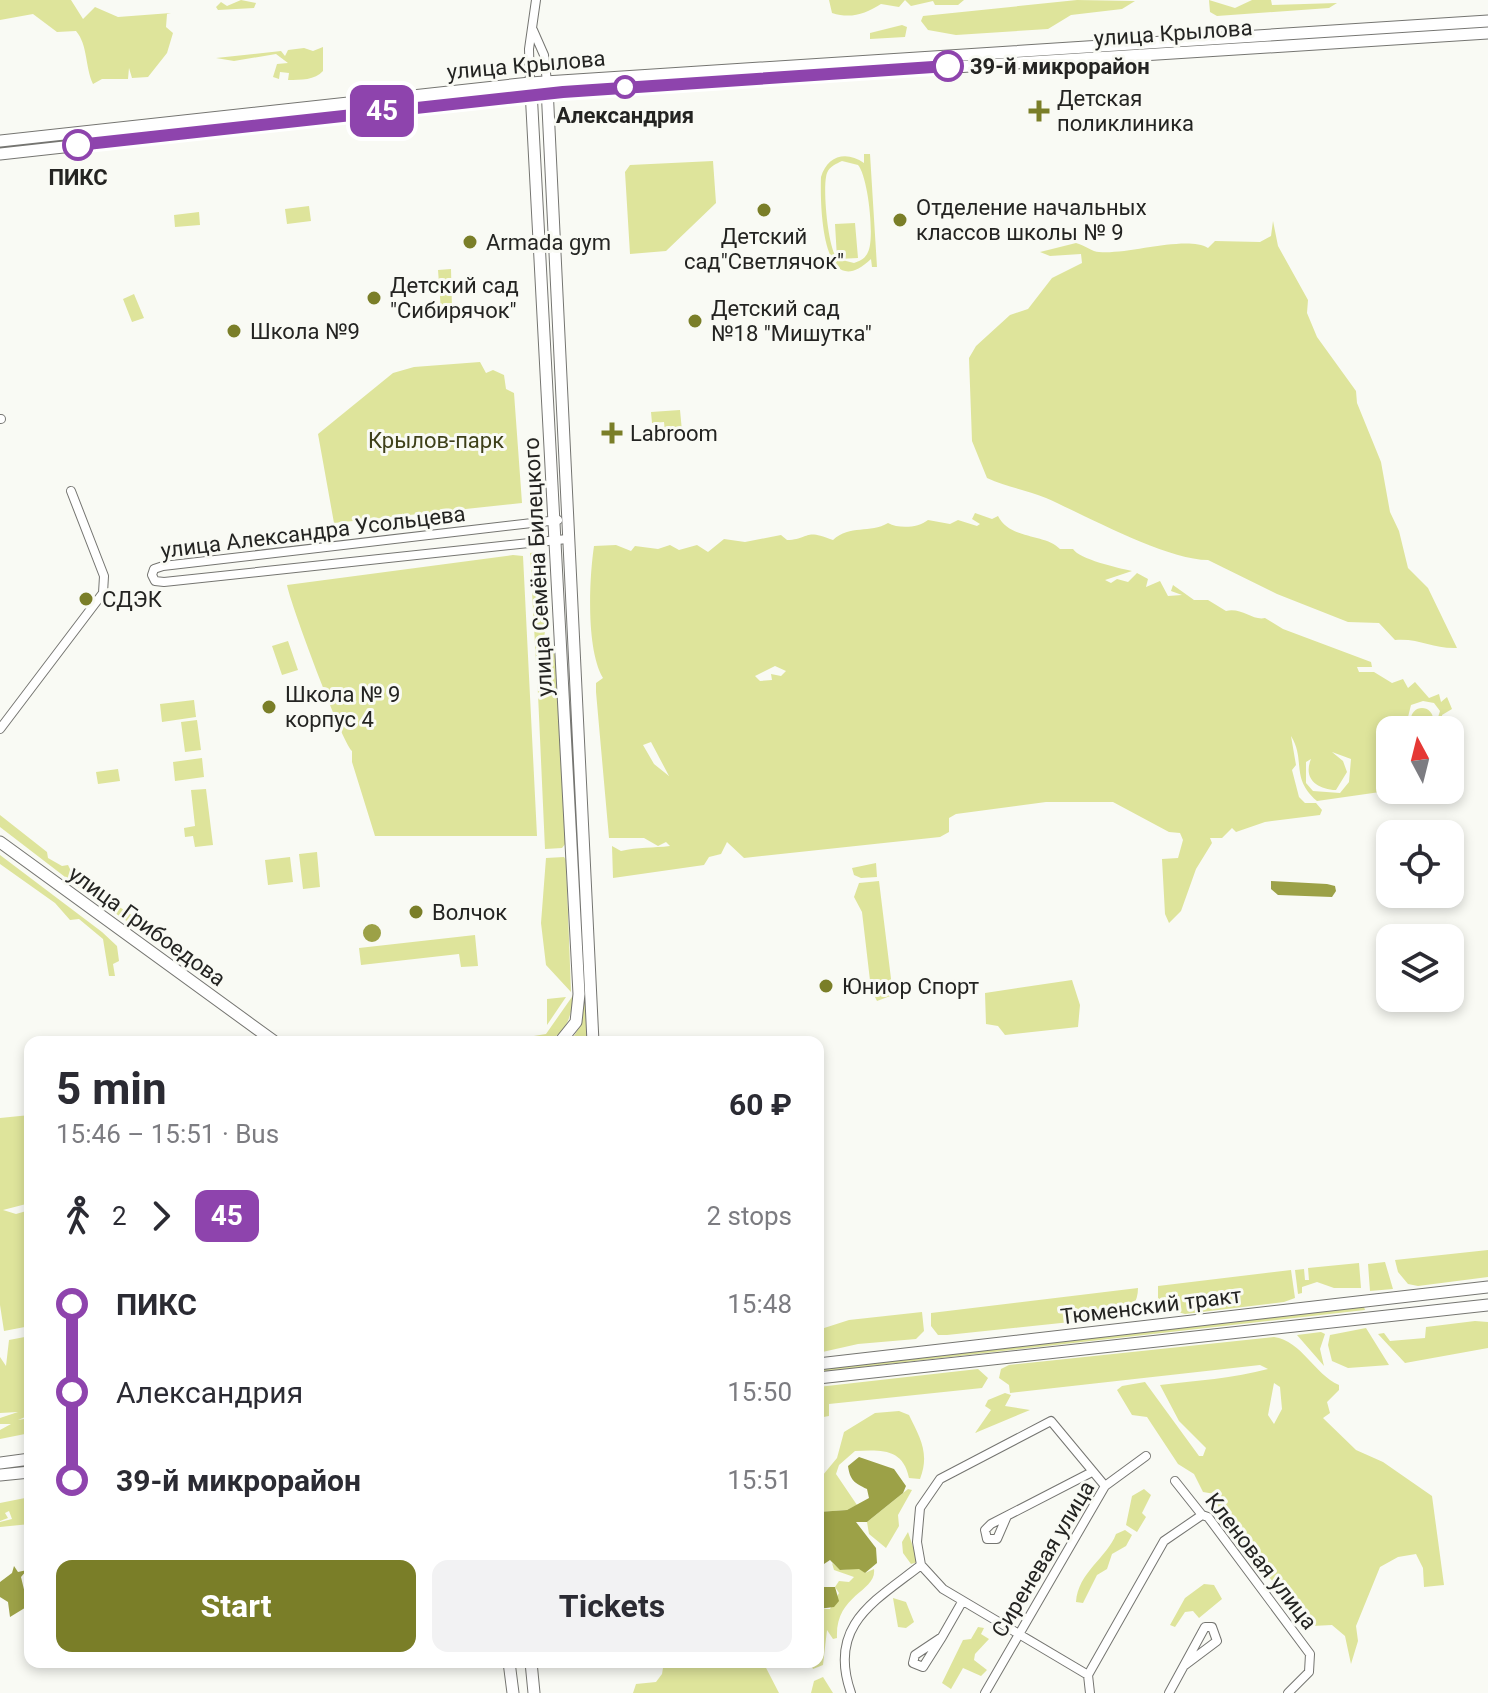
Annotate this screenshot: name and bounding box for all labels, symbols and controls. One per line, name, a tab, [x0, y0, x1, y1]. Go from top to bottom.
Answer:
street label: улица Крылова	[1093, 15, 1253, 51]
street label: улица Крылова	[446, 46, 606, 84]
marker: 39-й микрорайон	[933, 51, 963, 81]
place label: 39-й микрорайон	[970, 54, 1150, 79]
marker: Александрия	[614, 76, 636, 98]
line badge: 45	[346, 85, 418, 137]
place label: Детская поликлиника	[1057, 86, 1194, 136]
text: 45	[366, 94, 398, 127]
marker: Детская поликлиника	[1028, 100, 1050, 122]
place label: Александрия	[556, 103, 694, 128]
marker: ПИКС	[63, 130, 93, 160]
place label: ПИКС	[48, 165, 108, 190]
place label: Отделение начальных классов школы № 9	[916, 195, 1147, 245]
marker: Детский сад"Светлячок"	[755, 201, 773, 219]
marker: Отделение начальных классов школы № 9	[891, 211, 909, 229]
place label: Детский сад"Светлячок"	[684, 224, 844, 274]
place label: Armada gym	[486, 230, 611, 255]
marker: Armada gym	[461, 233, 479, 251]
place label: Детский сад "Сибирячок"	[390, 273, 519, 323]
marker: Детский сад "Сибирячок"	[365, 289, 383, 307]
place label: Детский сад №18 "Мишутка"	[711, 296, 872, 346]
marker: Детский сад №18 "Мишутка"	[686, 312, 704, 330]
place label: Школа №9	[250, 319, 360, 344]
marker: Школа №9	[225, 322, 243, 340]
place label: Labroom	[630, 421, 718, 446]
marker: Labroom	[601, 422, 623, 444]
park label: Крылов-парк	[368, 428, 504, 453]
street label: улица Семёна Билецкого	[519, 437, 557, 697]
street label: улица Александра Усольцева	[159, 501, 467, 563]
place label: СДЭК	[102, 587, 163, 612]
marker: СДЭК	[77, 590, 95, 608]
place label: Школа № 9 корпус 4	[285, 682, 400, 732]
marker: Школа № 9 корпус 4	[260, 698, 278, 716]
north arrow	[1376, 716, 1464, 804]
map controls	[1376, 716, 1464, 1012]
button: locate	[1376, 820, 1464, 908]
street label: улица Грибоедова	[64, 861, 230, 991]
place label: Волчок	[432, 900, 507, 925]
marker: Волчок	[407, 903, 425, 921]
button: layers	[1376, 924, 1464, 1012]
place label: Юниор Спорт	[842, 974, 979, 999]
marker: Юниор Спорт	[817, 977, 835, 995]
text: 5 min	[56, 1063, 167, 1115]
text: 60 ₽	[729, 1087, 792, 1122]
text: 15:46 – 15:51 · Bus	[56, 1119, 279, 1149]
icon: walk	[56, 1194, 100, 1238]
icon: forward	[139, 1194, 183, 1238]
text: 45	[211, 1199, 243, 1232]
text: 2	[112, 1201, 127, 1231]
text: 2 stops	[706, 1201, 792, 1231]
street label: Тюменский тракт	[1059, 1282, 1243, 1330]
text: ПИКС	[116, 1287, 197, 1322]
text: 15:48	[727, 1289, 792, 1319]
text: Александрия	[116, 1375, 303, 1410]
text: 15:50	[727, 1377, 792, 1407]
text: 39-й микрорайон	[116, 1463, 361, 1498]
text: 15:51	[727, 1465, 792, 1495]
street label: Сиреневая улица	[986, 1476, 1100, 1642]
street label: Кленовая улица	[1200, 1488, 1322, 1634]
button: Start	[56, 1560, 416, 1652]
button: Tickets	[432, 1560, 792, 1652]

